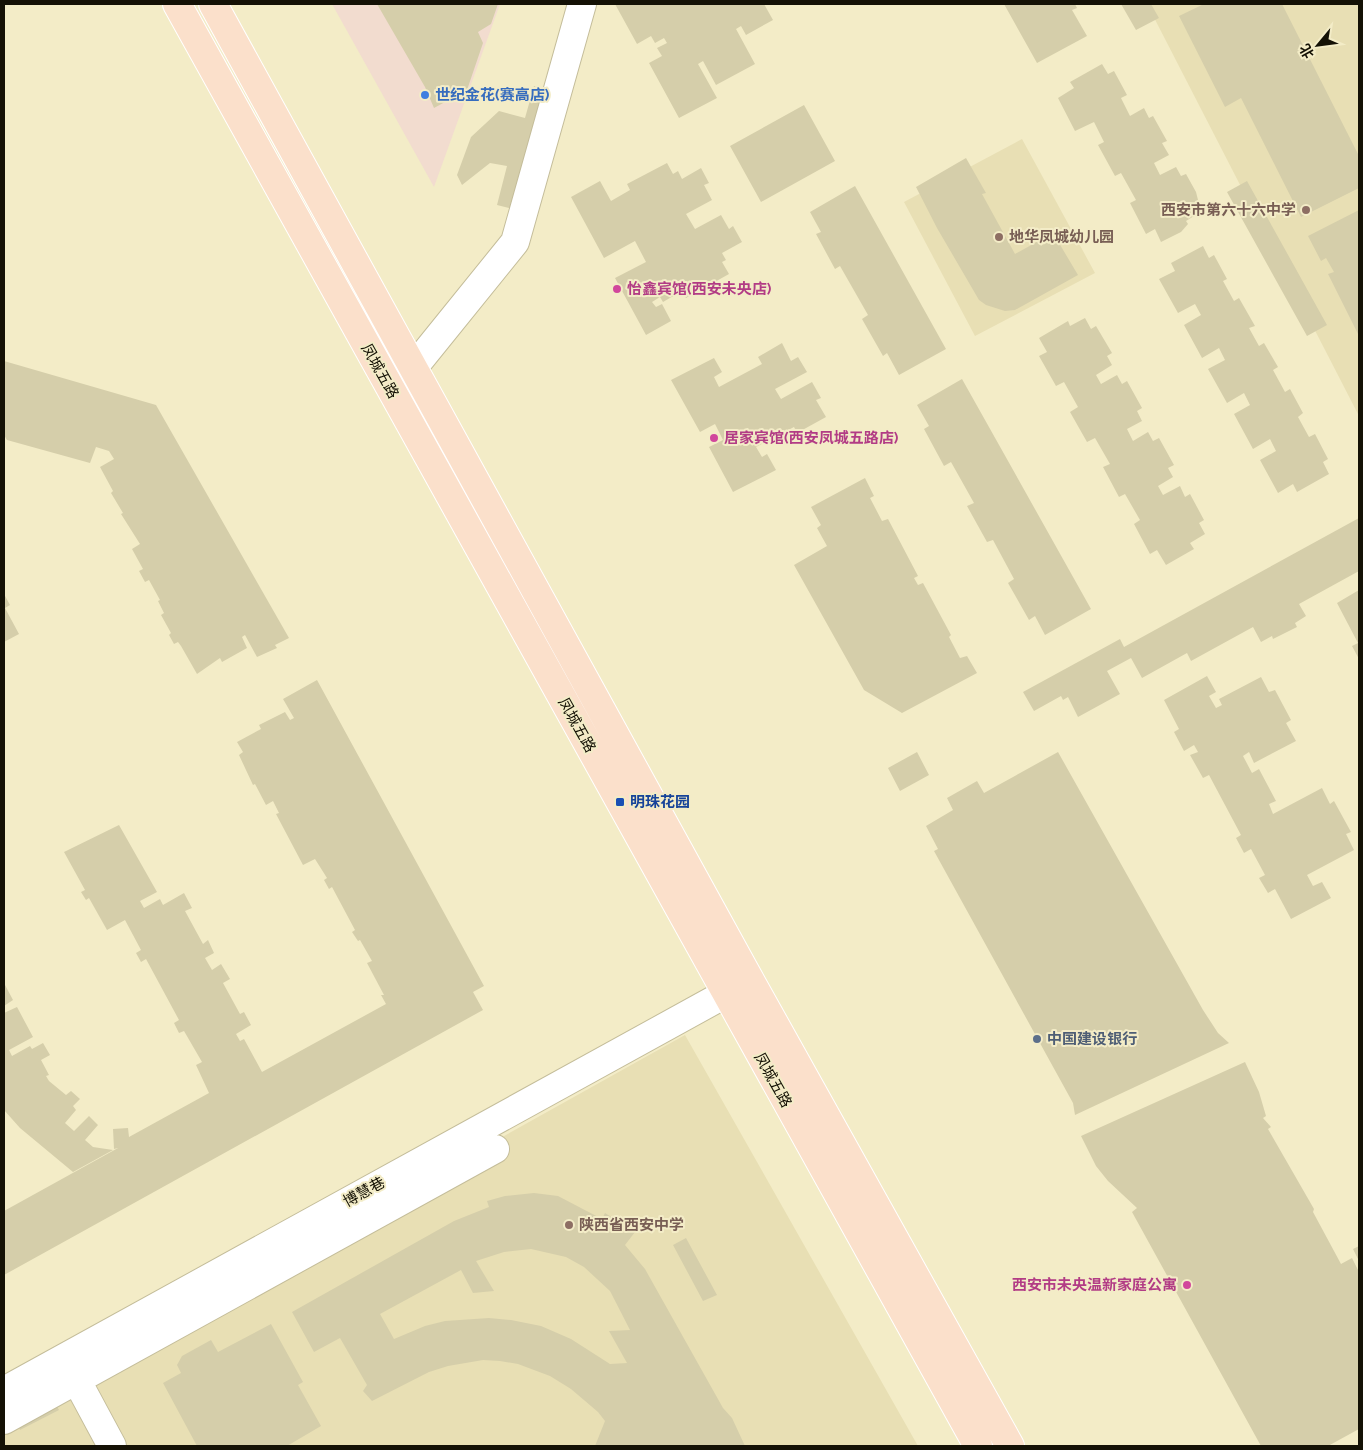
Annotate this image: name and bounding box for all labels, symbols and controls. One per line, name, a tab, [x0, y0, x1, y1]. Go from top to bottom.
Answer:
north arrow	[1293, 20, 1343, 70]
text: 北	[1296, 41, 1317, 61]
place label: 世纪金花(赛高店)	[435, 86, 550, 104]
marker: 世纪金花(赛高店)	[419, 89, 431, 101]
place label: 西安市第六十六中学	[1161, 201, 1296, 219]
marker: 西安市第六十六中学	[1300, 204, 1312, 216]
place label: 地华凤城幼儿园	[1009, 228, 1114, 246]
marker: 地华凤城幼儿园	[993, 231, 1005, 243]
place label: 怡鑫宾馆(西安未央店)	[627, 280, 772, 298]
marker: 怡鑫宾馆(西安未央店)	[611, 283, 623, 295]
street label: 凤城五路	[358, 340, 402, 402]
place label: 居家宾馆(西安凤城五路店)	[724, 429, 899, 447]
marker: 居家宾馆(西安凤城五路店)	[708, 432, 720, 444]
street label: 凤城五路	[555, 694, 599, 756]
place label: 明珠花园	[630, 793, 690, 811]
marker: 明珠花园	[614, 796, 626, 808]
place label: 中国建设银行	[1047, 1030, 1137, 1048]
marker: 中国建设银行	[1031, 1033, 1043, 1045]
street label: 凤城五路	[751, 1049, 795, 1111]
street label: 博慧巷	[340, 1173, 388, 1211]
place label: 陕西省西安中学	[579, 1216, 684, 1234]
marker: 陕西省西安中学	[563, 1219, 575, 1231]
place label: 西安市未央温新家庭公寓	[1012, 1276, 1177, 1294]
marker: 西安市未央温新家庭公寓	[1181, 1279, 1193, 1291]

